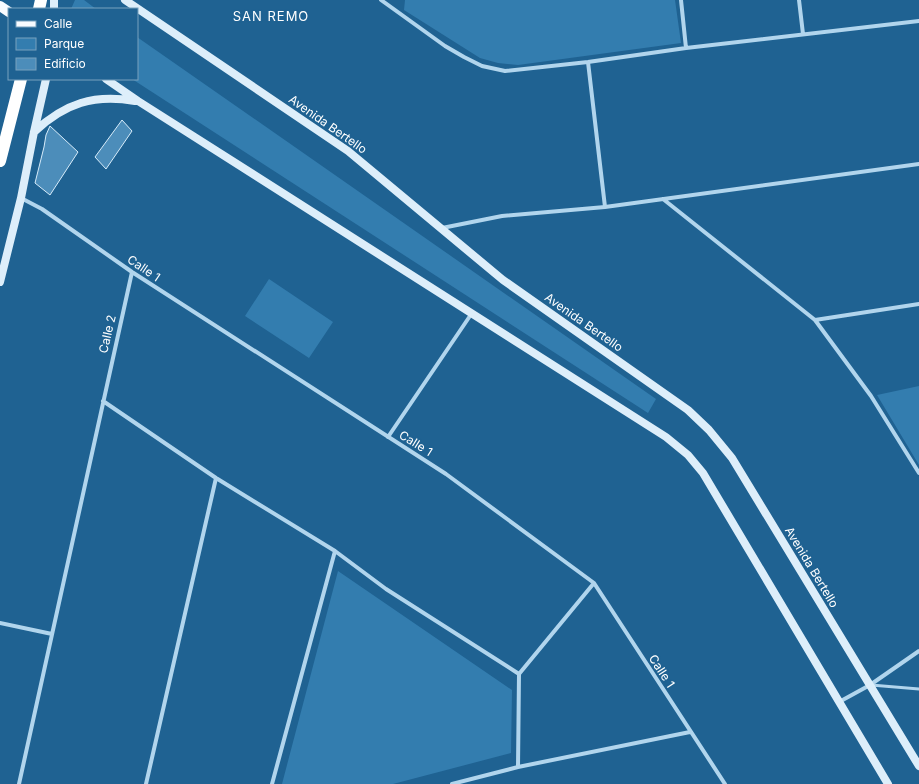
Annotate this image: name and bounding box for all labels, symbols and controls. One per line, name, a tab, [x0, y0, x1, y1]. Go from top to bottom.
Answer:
legend	[8, 8, 138, 80]
district label: SAN REMO	[233, 8, 309, 24]
text: Calle	[44, 16, 72, 31]
text: Parque	[44, 36, 84, 51]
text: Edificio	[44, 56, 86, 71]
street label: Avenida Bertello	[286, 92, 370, 156]
street label: Calle 1	[125, 252, 163, 284]
street label: Avenida Bertello	[542, 290, 626, 354]
street label: Calle 2	[95, 313, 119, 355]
street label: Calle 1	[397, 427, 435, 459]
street label: Avenida Bertello	[782, 524, 842, 610]
street label: Calle 1	[646, 652, 678, 690]

